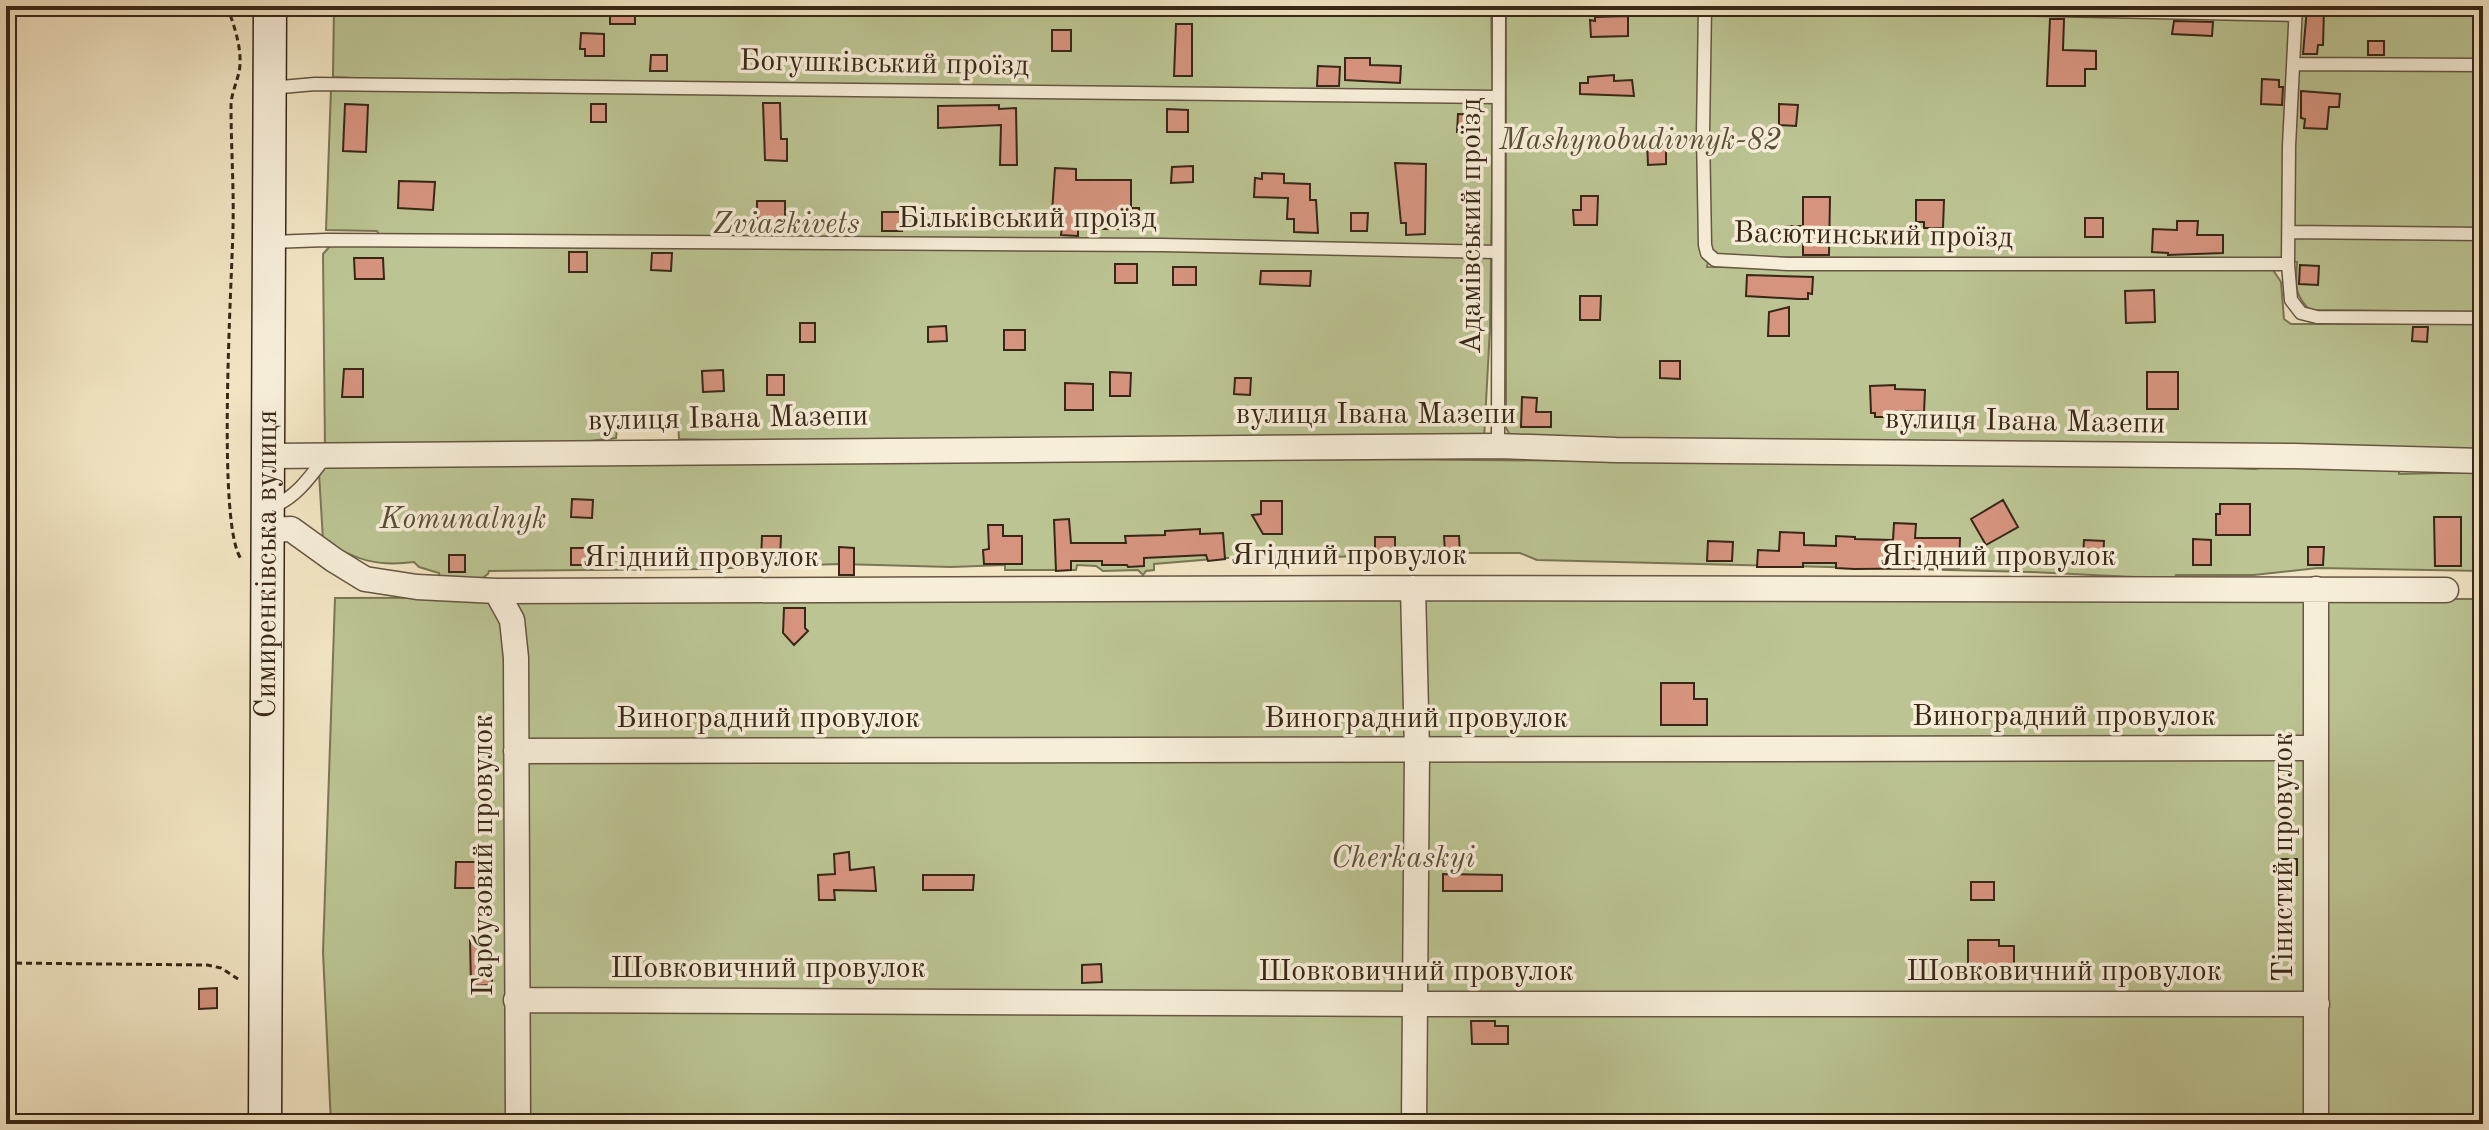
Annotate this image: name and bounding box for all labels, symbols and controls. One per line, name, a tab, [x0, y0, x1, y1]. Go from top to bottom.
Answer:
street label: Богушківський проїзд	[739, 46, 1029, 82]
street label: Адамівський проїзд	[1457, 97, 1487, 354]
park label: Mashynobudivnyk-82	[1498, 126, 1781, 156]
street label: Більківський проїзд	[898, 204, 1157, 234]
park label: Zviazkivets	[712, 210, 860, 240]
street label: Васютинський проїзд	[1733, 219, 2013, 253]
street label: вулиця Івана Мазепи	[1236, 400, 1516, 430]
street label: вулиця Івана Мазепи	[588, 402, 868, 436]
street label: вулиця Івана Мазепи	[1885, 405, 2165, 439]
street label: Симиренківська вулиця	[252, 410, 283, 718]
park label: Komunalnyk	[378, 505, 547, 535]
street label: Ягідний провулок	[1231, 541, 1467, 571]
street label: Ягідний провулок	[1880, 542, 2116, 572]
street label: Ягідний провулок	[583, 543, 819, 573]
street label: Виноградний провулок	[1912, 702, 2216, 732]
street label: Виноградний провулок	[616, 704, 920, 734]
street label: Виноградний провулок	[1264, 704, 1568, 734]
street label: Гарбузовий провулок	[469, 714, 499, 996]
street label: Тінистий провулок	[2269, 732, 2299, 982]
park label: Cherkaskyi	[1331, 844, 1475, 874]
street label: Шовковичний провулок	[610, 954, 926, 984]
street label: Шовковичний провулок	[1258, 957, 1574, 987]
street label: Шовковичний провулок	[1906, 957, 2222, 987]

